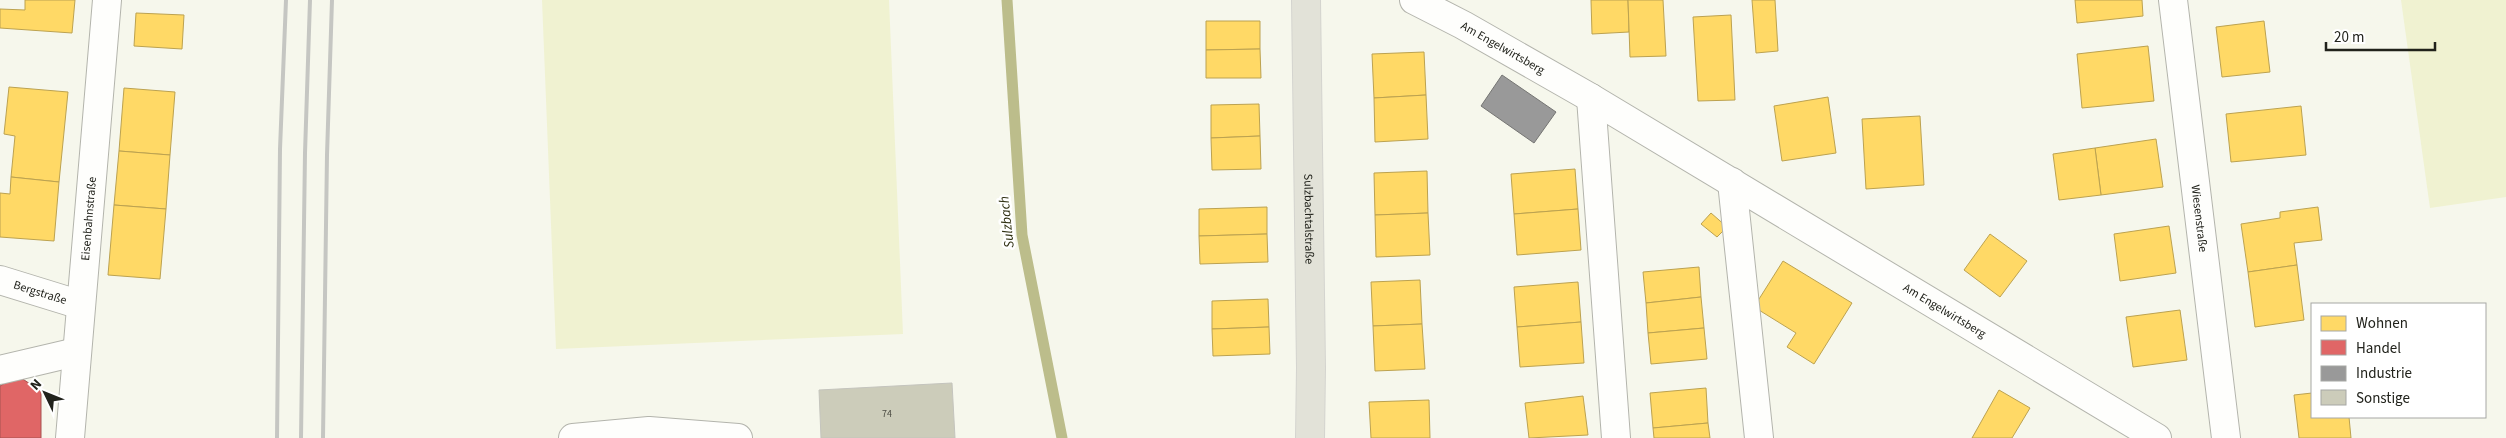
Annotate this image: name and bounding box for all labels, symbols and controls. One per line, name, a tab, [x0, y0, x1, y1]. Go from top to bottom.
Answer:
street label: Am Engelwirtsberg	[1458, 17, 1548, 78]
scale bar	[2326, 20, 2435, 52]
text: 20 m	[2334, 27, 2364, 48]
street label: Sulzbachtalstraße	[1300, 174, 1318, 264]
street label: Eisenbahnstraße	[77, 176, 101, 261]
street label: Wiesenstraße	[2187, 184, 2212, 253]
water label: Sulzbach	[994, 195, 1020, 249]
street label: Bergstraße	[11, 276, 69, 309]
street label: Am Engelwirtsberg	[1900, 279, 1989, 342]
legend	[2311, 303, 2486, 418]
text: Wohnen	[2356, 313, 2408, 334]
text: Handel	[2356, 338, 2401, 359]
text: Industrie	[2356, 363, 2412, 384]
north arrow	[20, 368, 70, 418]
text: N	[26, 375, 47, 395]
text: Sonstige	[2356, 388, 2410, 409]
house number: 74	[882, 407, 892, 421]

